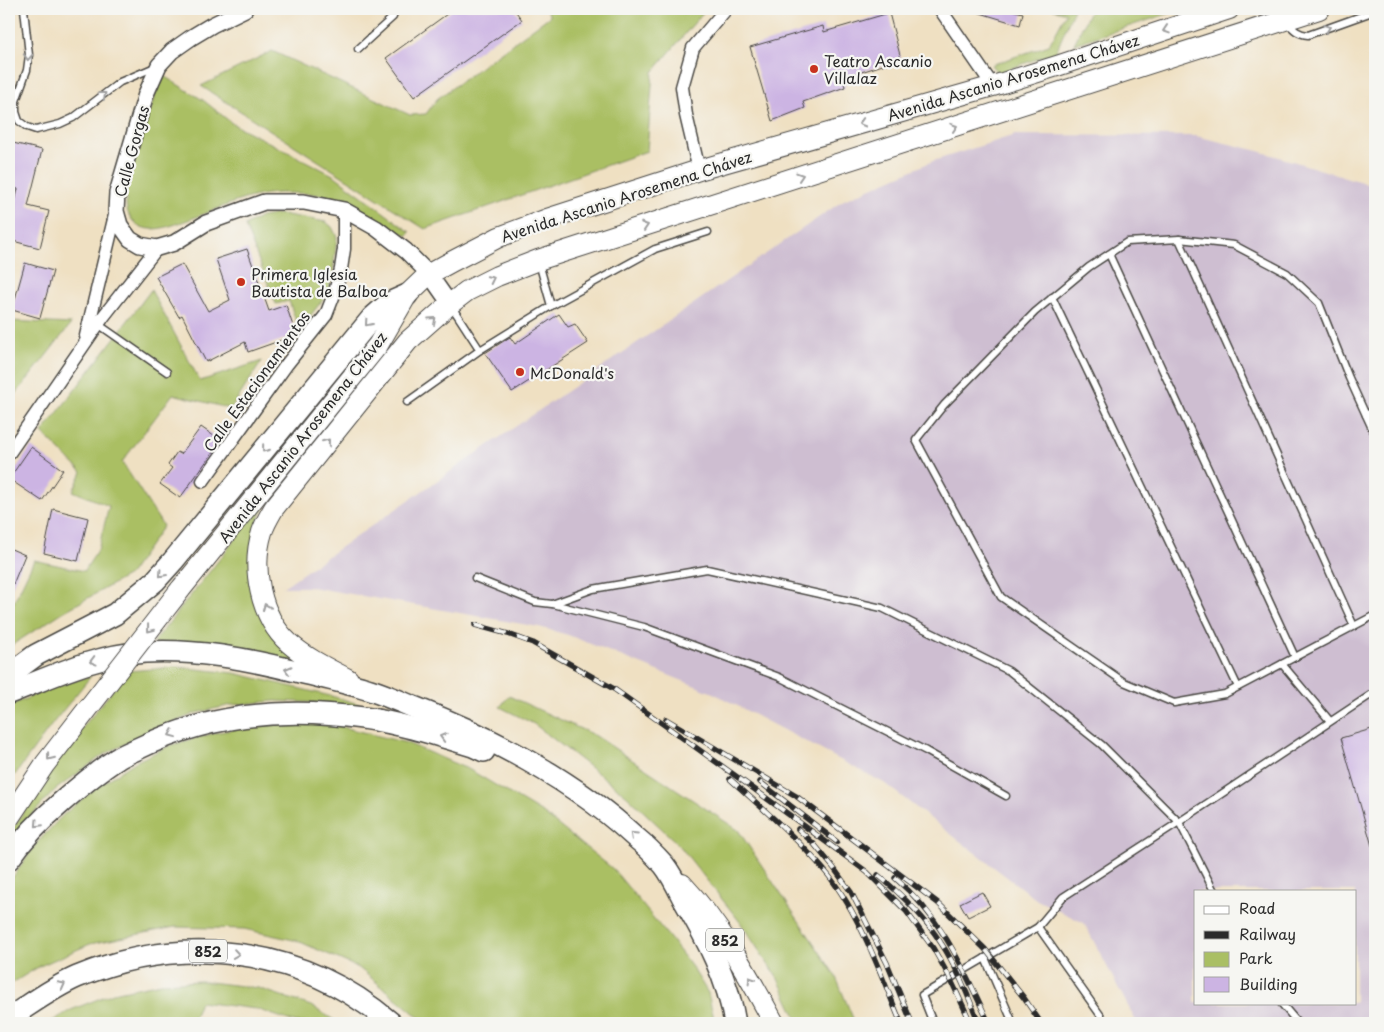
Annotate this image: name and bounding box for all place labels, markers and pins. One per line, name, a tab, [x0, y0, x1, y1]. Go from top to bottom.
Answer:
place label: Teatro Ascanio Villalaz	[824, 49, 932, 89]
marker: Teatro Ascanio Villalaz	[808, 63, 820, 75]
place label: Primera Iglesia Bautista de Balboa	[251, 262, 388, 302]
marker: Primera Iglesia Bautista de Balboa	[235, 276, 247, 288]
place label: McDonald's	[530, 361, 614, 384]
marker: McDonald's	[514, 366, 526, 378]

